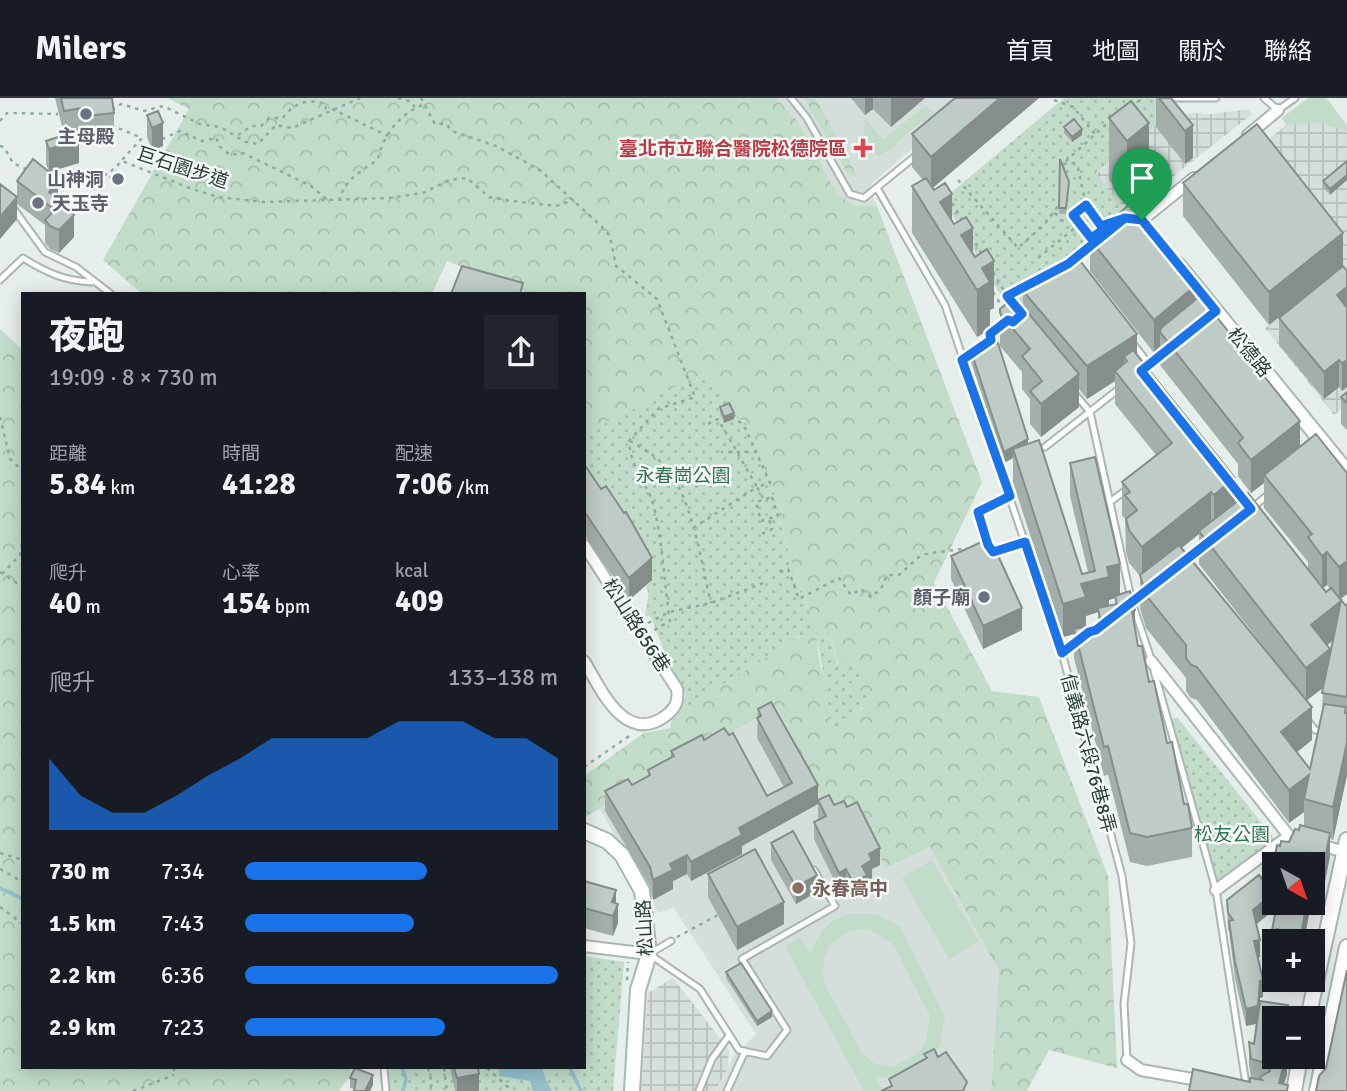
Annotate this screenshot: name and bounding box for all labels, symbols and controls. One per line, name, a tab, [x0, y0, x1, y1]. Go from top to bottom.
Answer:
text: Milers	[35, 28, 126, 69]
text: 首頁	[1006, 36, 1054, 66]
text: 地圖	[1092, 36, 1140, 66]
text: 關於	[1178, 36, 1226, 66]
text: 聯絡	[1264, 36, 1312, 66]
marker: 主母殿	[78, 106, 94, 122]
place label: 主母殿	[57, 125, 115, 149]
place label: 臺北市立聯合醫院松德院區	[619, 137, 847, 161]
marker: 臺北市立聯合醫院松德院區	[853, 138, 873, 158]
street label: 巨石園步道	[134, 142, 232, 194]
pin	[1112, 148, 1172, 220]
icon: arrive	[1123, 159, 1161, 197]
place label: 山神洞	[47, 168, 104, 192]
marker: 山神洞	[110, 171, 126, 187]
place label: 天玉寺	[52, 192, 109, 216]
marker: 天玉寺	[30, 195, 46, 211]
text: 夜跑	[49, 313, 125, 360]
button: share	[484, 315, 558, 389]
street label: 松德路	[1222, 323, 1276, 382]
text: 19:09 · 8 × 730 m	[49, 363, 218, 392]
text: 距離	[49, 442, 87, 466]
text: 時間	[222, 442, 260, 466]
text: 配速	[395, 442, 433, 466]
park label: 永春崗公園	[635, 464, 731, 488]
text: 5.84	[49, 466, 106, 503]
text: 41:28	[222, 466, 296, 503]
text: 7:06	[395, 466, 452, 503]
text: km	[106, 476, 135, 500]
text: /km	[452, 476, 489, 500]
text: kcal	[395, 559, 428, 583]
text: 爬升	[49, 561, 87, 585]
text: 心率	[222, 561, 260, 585]
street label: 松山路656巷	[597, 574, 675, 677]
text: 409	[395, 583, 444, 620]
text: 40	[49, 585, 81, 622]
text: 154	[222, 585, 271, 622]
place label: 顏子廟	[913, 586, 970, 610]
marker: 顏子廟	[976, 589, 992, 605]
text: m	[81, 595, 101, 619]
text: bpm	[271, 595, 310, 619]
text: 133–138 m	[448, 663, 558, 692]
text: 爬升	[49, 668, 95, 697]
street label: 信義路六段76巷8弄	[1055, 671, 1121, 835]
park label: 松友公園	[1194, 823, 1270, 847]
north arrow	[1262, 852, 1325, 915]
map controls	[1262, 852, 1325, 1069]
text: 730 m	[49, 857, 110, 886]
text: 7:34	[161, 857, 204, 886]
place label: 永春高中	[812, 877, 888, 901]
marker: 永春高中	[790, 880, 806, 896]
street label: 松山路	[632, 899, 658, 957]
text: 1.5 km	[49, 909, 116, 938]
text: 7:43	[161, 909, 204, 938]
button: +	[1262, 929, 1325, 992]
text: 2.2 km	[49, 961, 116, 990]
text: 6:36	[161, 961, 204, 990]
button: −	[1262, 1006, 1325, 1069]
text: 2.9 km	[49, 1013, 116, 1042]
text: 7:23	[161, 1013, 204, 1042]

